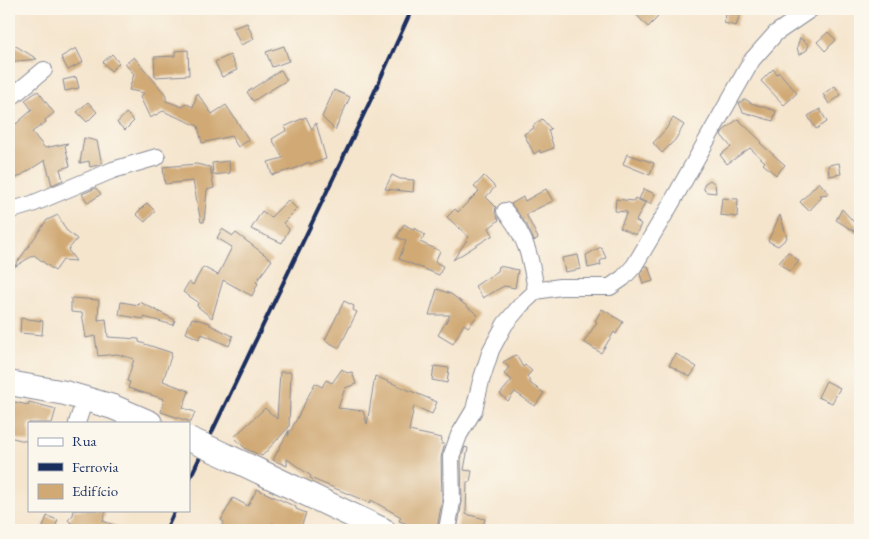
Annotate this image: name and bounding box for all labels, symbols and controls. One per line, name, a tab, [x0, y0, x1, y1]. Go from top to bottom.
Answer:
legend	[28, 422, 190, 512]
text: Rua	[72, 431, 97, 450]
text: Ferrovia	[72, 457, 119, 476]
text: Edifício	[72, 481, 118, 500]

